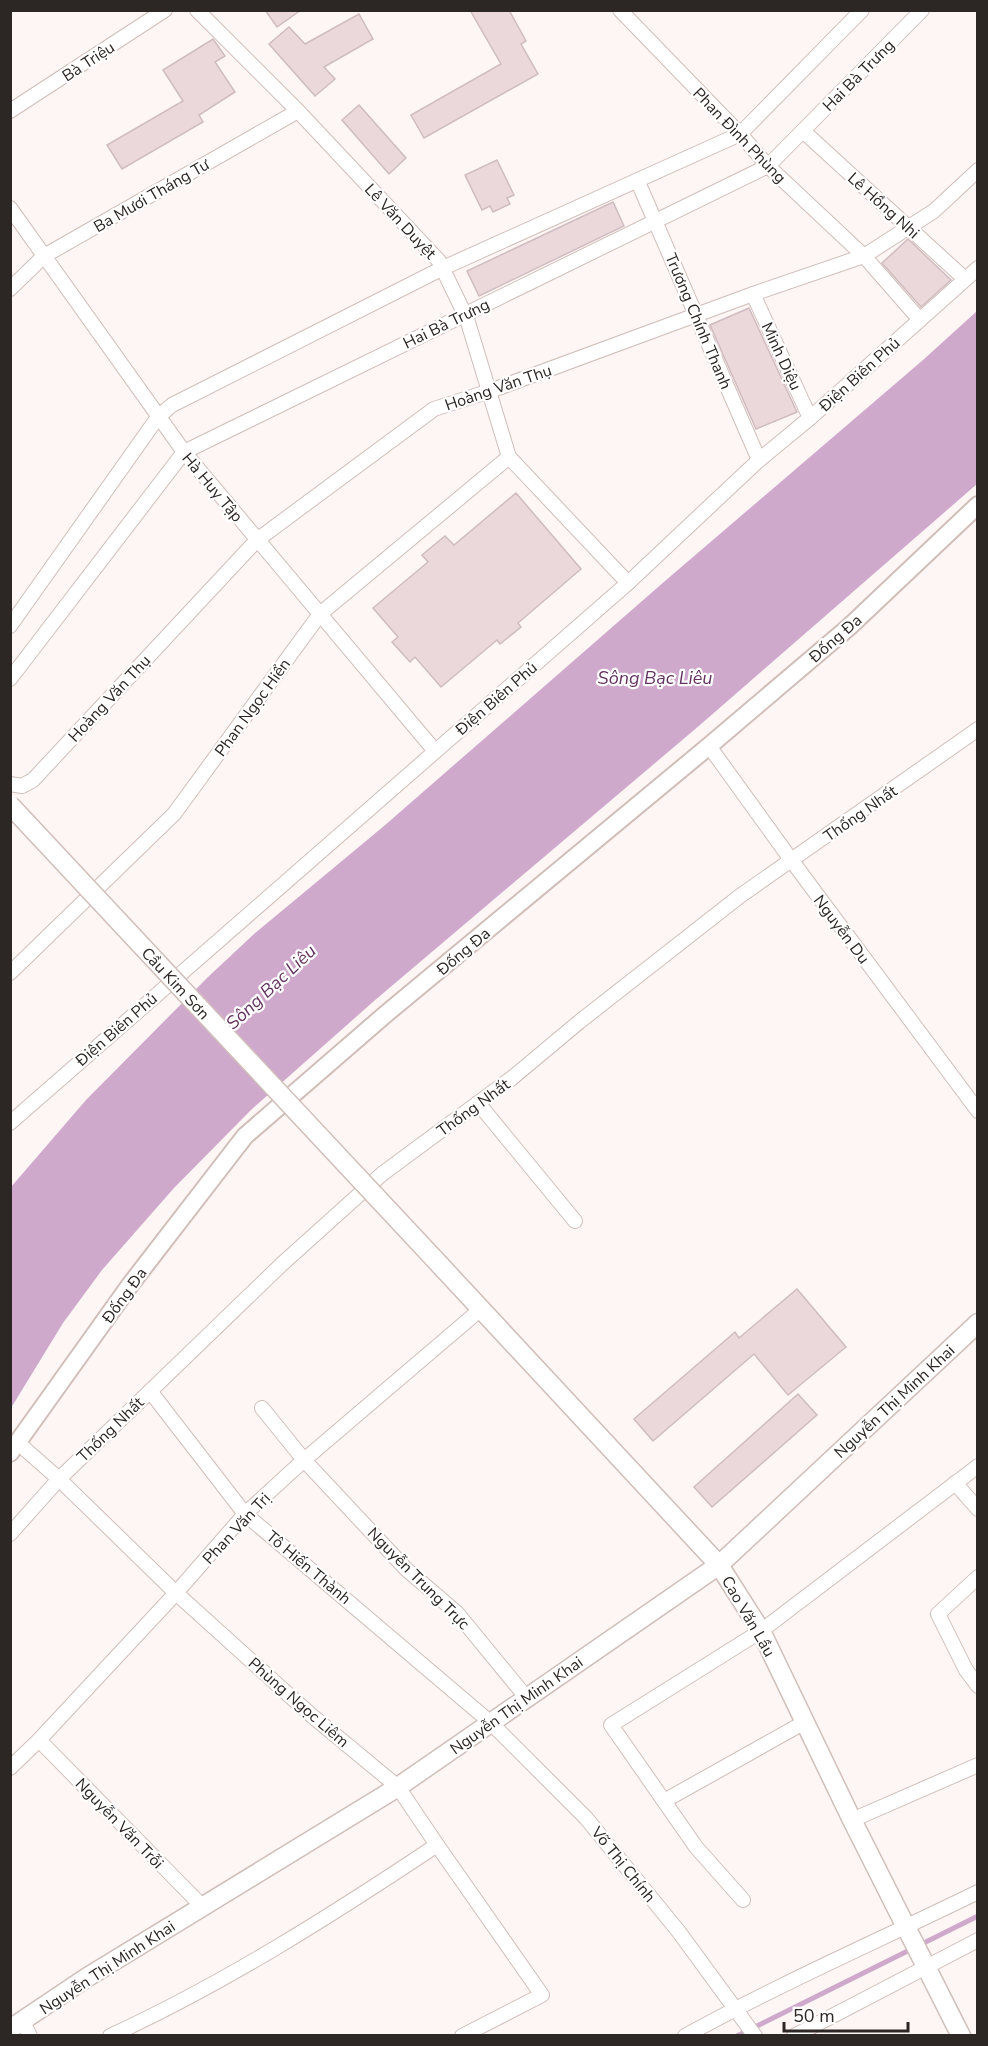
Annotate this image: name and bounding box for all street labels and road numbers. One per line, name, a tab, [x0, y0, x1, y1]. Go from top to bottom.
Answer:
street label: Hai Bà Trưng	[818, 35, 900, 117]
street label: Bà Triệu	[58, 37, 119, 87]
street label: Phan Đình Phùng	[688, 83, 791, 188]
street label: Ba Mươi Tháng Tư	[90, 153, 214, 238]
street label: Lê Hồng Nhi	[843, 168, 924, 244]
street label: Lê Văn Duyệt	[359, 179, 441, 265]
street label: Trương Chính Thanh	[659, 250, 737, 393]
street label: Hai Bà Trưng	[400, 294, 493, 354]
street label: Minh Diệu	[756, 319, 806, 394]
street label: Điện Biên Phủ	[814, 333, 905, 418]
street label: Hoàng Văn Thụ	[442, 359, 555, 417]
street label: Hà Huy Tập	[177, 448, 248, 527]
street label: Đống Đa	[804, 610, 867, 669]
street label: Hoàng Văn Thụ	[64, 650, 156, 747]
street label: Phan Ngọc Hiển	[210, 654, 296, 761]
street label: Điện Biên Phủ	[450, 657, 542, 741]
street label: Thống Nhất	[819, 780, 902, 847]
street label: Nguyễn Du	[808, 891, 874, 969]
street label: Đống Đa	[431, 923, 495, 981]
street label: Cầu Kim Sơn	[136, 943, 214, 1025]
street label: Điện Biên Phủ	[70, 988, 162, 1072]
street label: Thống Nhất	[433, 1074, 515, 1142]
street label: Đống Đa	[97, 1263, 152, 1329]
street label: Nguyễn Thị Minh Khai	[830, 1340, 960, 1463]
street label: Thống Nhất	[72, 1392, 149, 1467]
street label: Phan Văn Trị	[198, 1488, 276, 1569]
street label: Nguyễn Trung Trực	[362, 1523, 475, 1635]
street label: Tô Hiến Thành	[261, 1526, 355, 1610]
street label: Cao Văn Lầu	[716, 1572, 780, 1661]
street label: Nguyễn Thị Minh Khai	[446, 1652, 587, 1760]
street label: Phùng Ngọc Liêm	[243, 1653, 353, 1753]
street label: Nguyễn Văn Trỗi	[70, 1773, 168, 1874]
street label: Võ Thị Chính	[585, 1821, 661, 1907]
street label: Nguyễn Thị Minh Khai	[36, 1916, 180, 2020]

